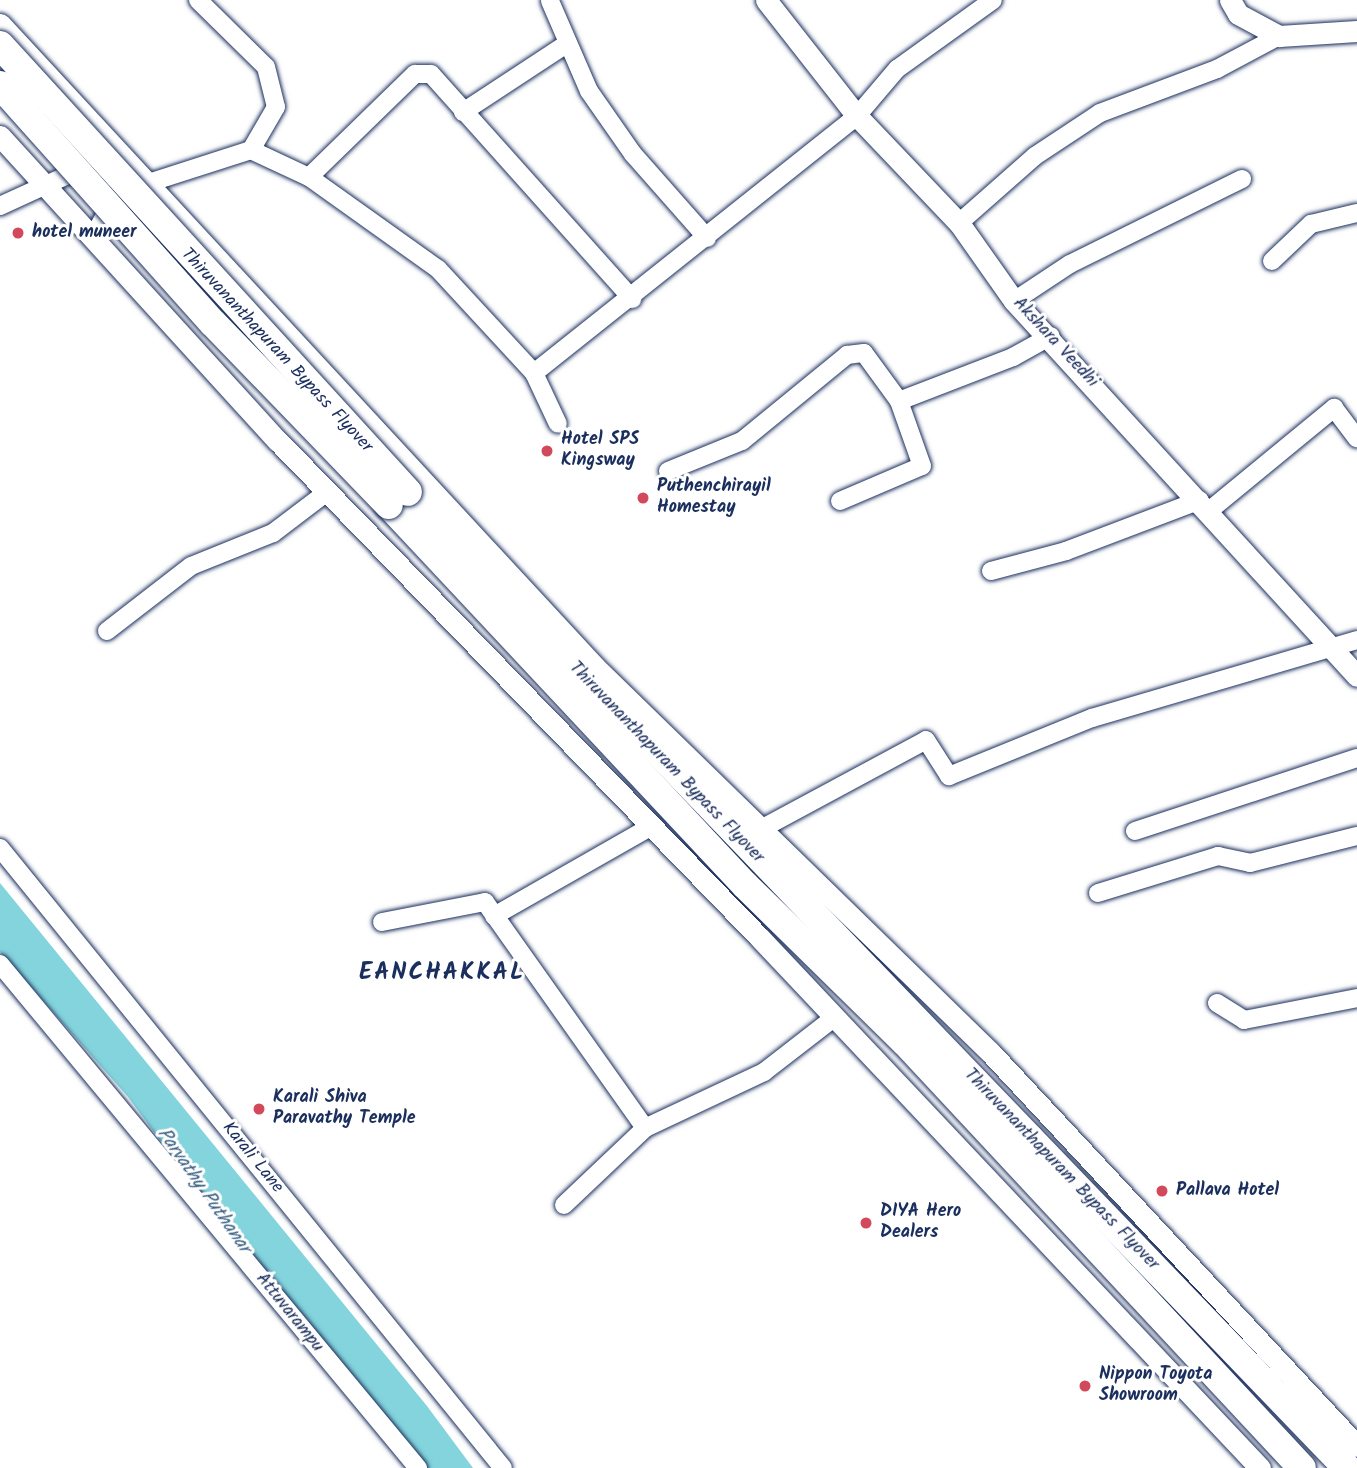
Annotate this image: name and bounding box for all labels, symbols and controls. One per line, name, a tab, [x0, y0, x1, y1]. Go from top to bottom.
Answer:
place label: hotel muneer	[32, 222, 137, 244]
marker: hotel muneer	[10, 225, 26, 241]
street label: Thiruvananthapuram Bypass Flyover	[175, 244, 377, 458]
street label: Akshara Veedhi	[1008, 293, 1102, 393]
place label: Hotel SPS Kingsway	[561, 430, 639, 472]
marker: Hotel SPS Kingsway	[539, 443, 555, 459]
place label: Puthenchirayil Homestay	[657, 477, 771, 520]
marker: Puthenchirayil Homestay	[635, 490, 651, 506]
street label: Thiruvananthapuram Bypass Flyover	[564, 658, 768, 868]
district label: EANCHAKKAL	[360, 959, 524, 987]
street label: Thiruvananthapuram Bypass Flyover	[959, 1065, 1163, 1275]
place label: Karali Shiva Paravathy Temple	[273, 1088, 416, 1130]
marker: Karali Shiva Paravathy Temple	[251, 1101, 267, 1117]
street label: Karali Lane	[217, 1118, 287, 1198]
water label: Parvathy Puthanar	[151, 1124, 255, 1258]
place label: Pallava Hotel	[1176, 1180, 1279, 1202]
marker: Pallava Hotel	[1154, 1183, 1170, 1199]
place label: DIYA Hero Dealers	[880, 1202, 961, 1244]
marker: DIYA Hero Dealers	[858, 1215, 874, 1231]
street label: Attuvarampu	[251, 1269, 327, 1357]
place label: Nippon Toyota Showroom	[1099, 1365, 1212, 1408]
marker: Nippon Toyota Showroom	[1077, 1378, 1093, 1394]

